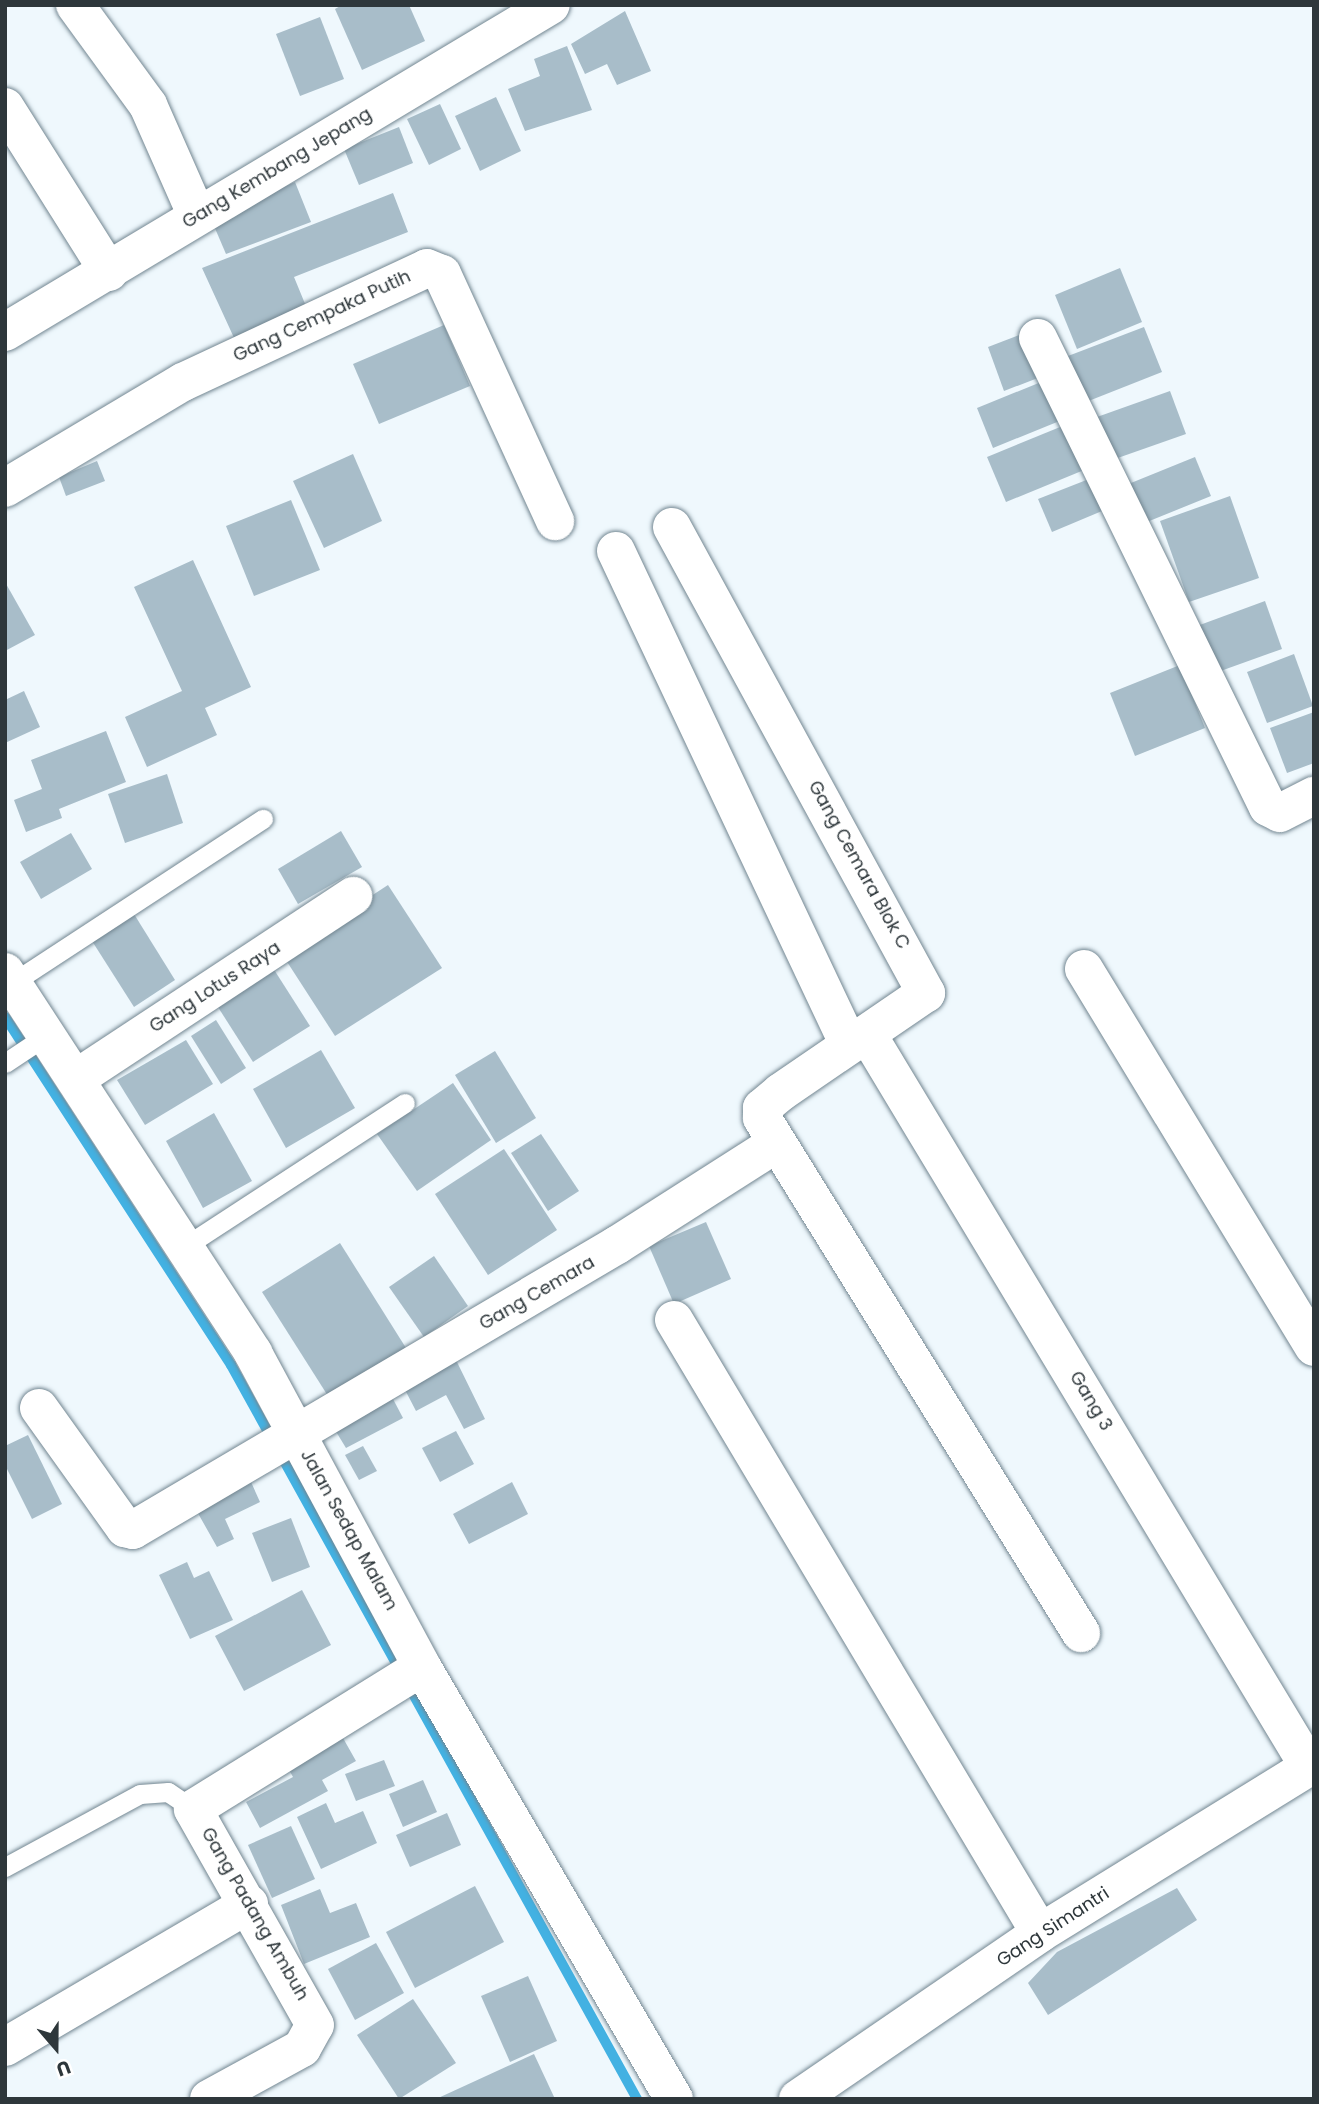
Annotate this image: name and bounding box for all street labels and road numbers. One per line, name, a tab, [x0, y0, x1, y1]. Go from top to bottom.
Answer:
street label: Gang Kembang Jepang	[179, 103, 375, 233]
street label: Gang Cempaka Putih	[230, 265, 414, 367]
street label: Gang Cemara Blok C	[804, 777, 914, 953]
street label: Gang Lotus Raya	[146, 937, 284, 1037]
street label: Gang Cemara	[476, 1251, 598, 1335]
street label: Gang 3	[1065, 1367, 1117, 1435]
street label: Jalan Sedap Malam	[296, 1446, 402, 1614]
street label: Gang Padang Ambuh	[197, 1824, 313, 2004]
street label: Gang Simantri	[993, 1883, 1113, 1971]

